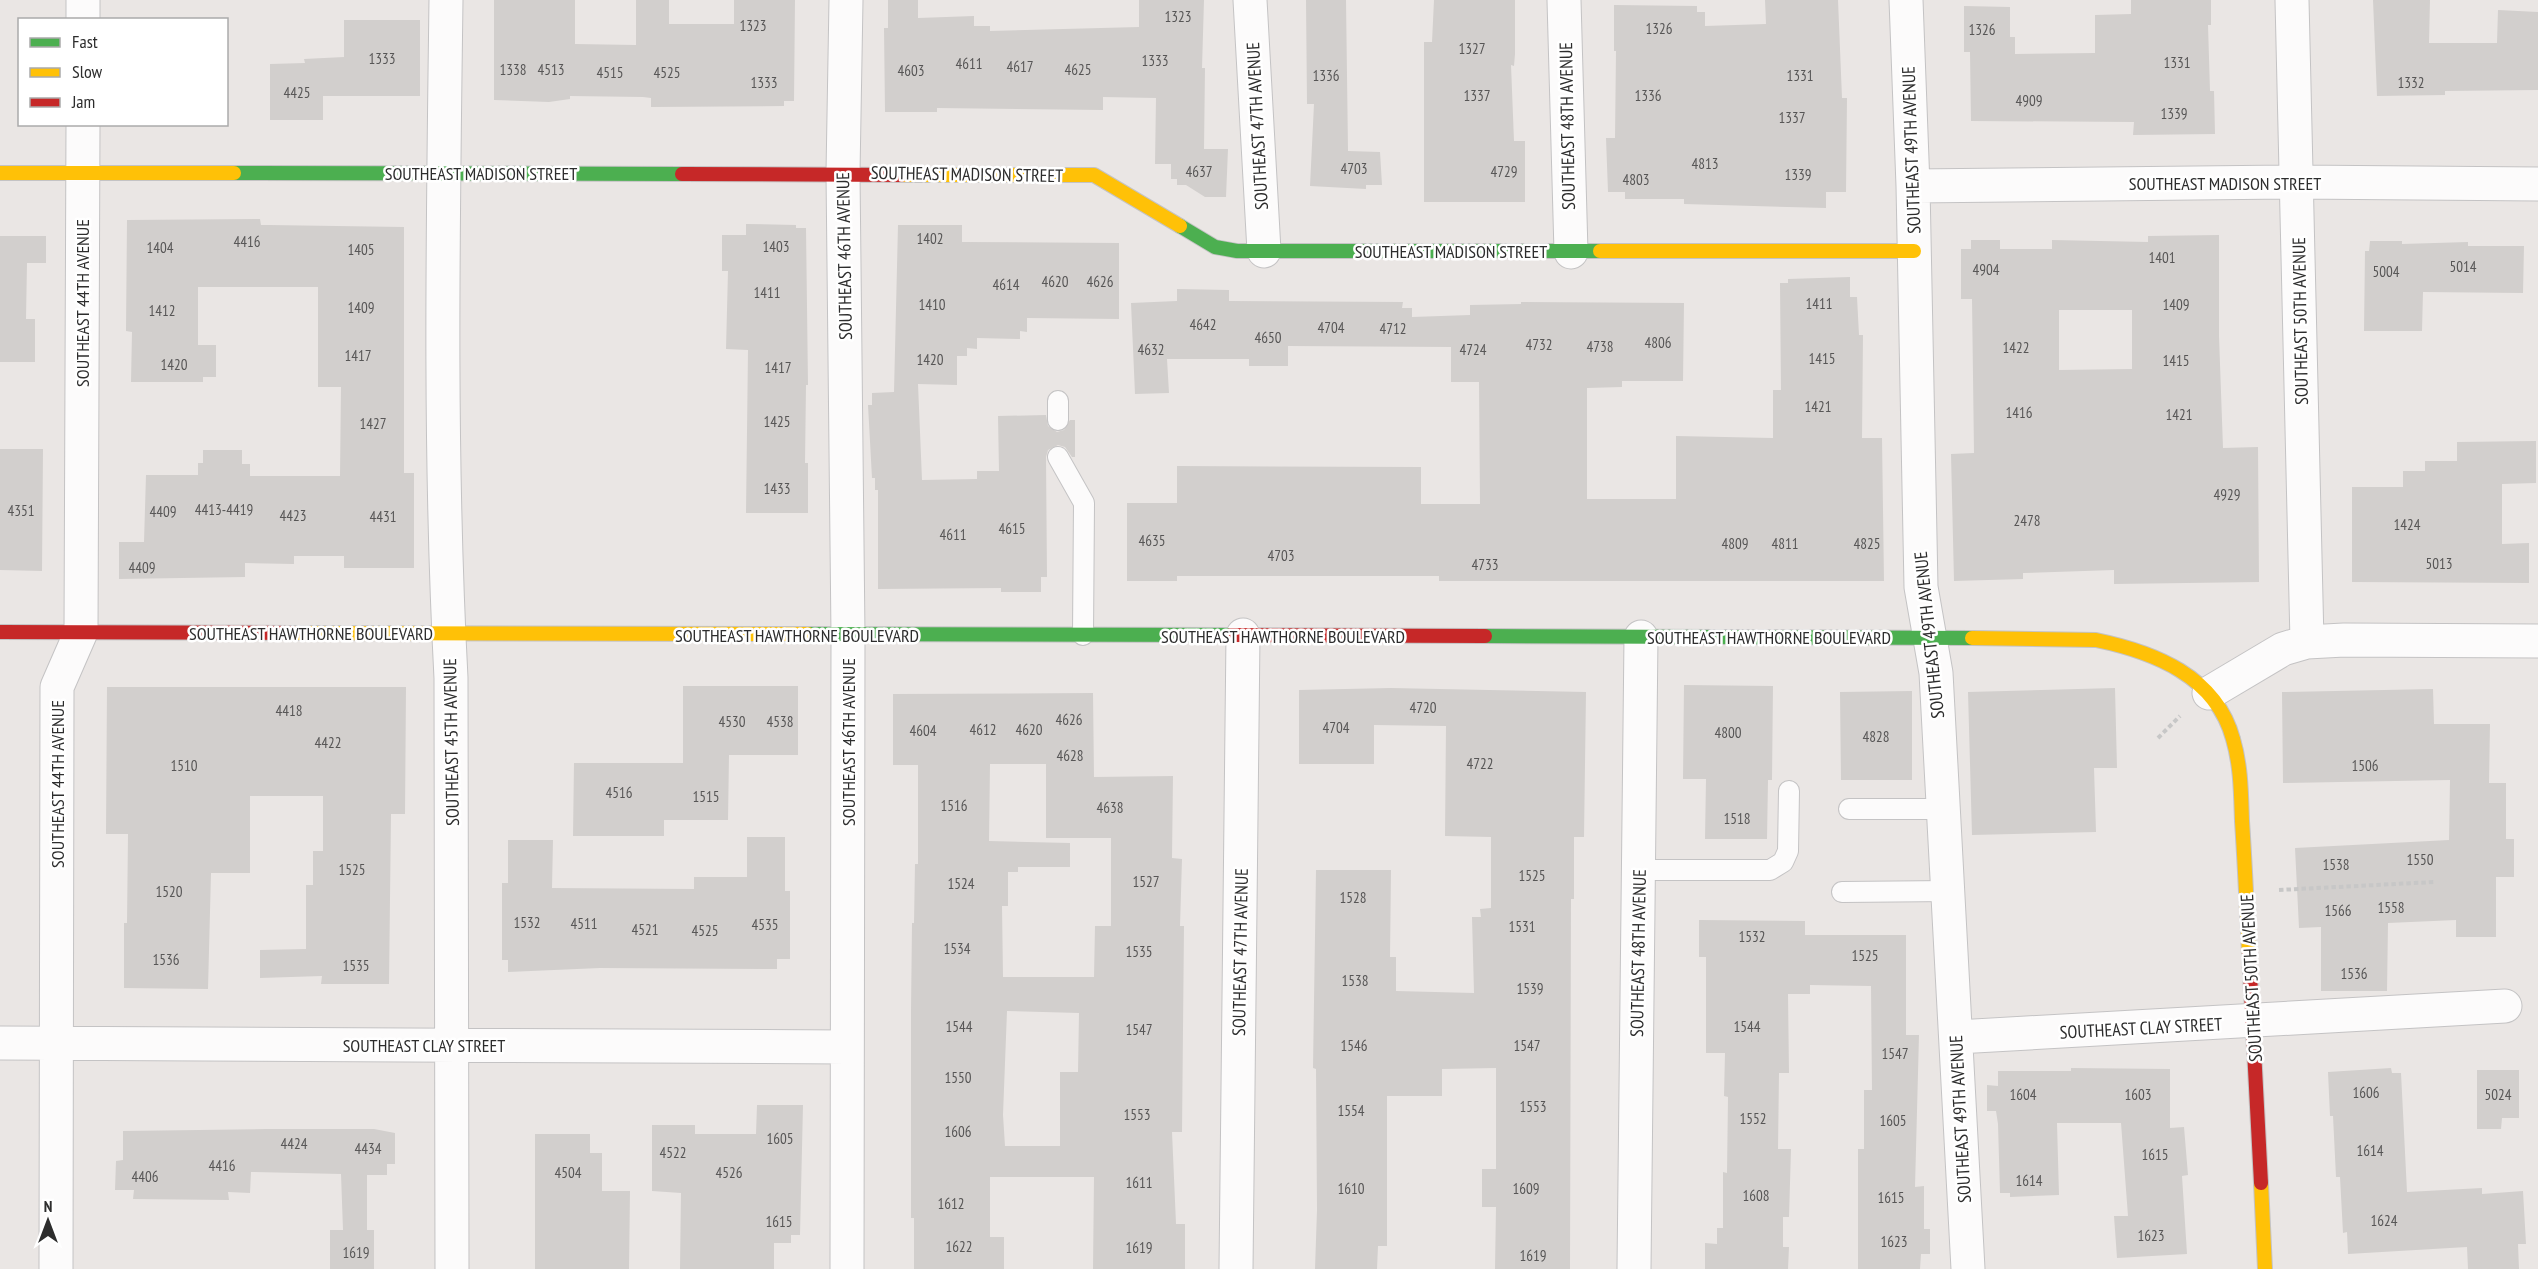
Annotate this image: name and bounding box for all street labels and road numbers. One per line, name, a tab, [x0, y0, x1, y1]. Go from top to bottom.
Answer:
street label: SOUTHEAST 47TH AVENUE	[1241, 42, 1273, 210]
street label: SOUTHEAST 48TH AVENUE	[1554, 42, 1580, 210]
street label: SOUTHEAST 49TH AVENUE	[1897, 66, 1925, 234]
street label: SOUTHEAST MADISON STREET	[871, 161, 1063, 187]
street label: SOUTHEAST MADISON STREET	[385, 162, 577, 185]
street label: SOUTHEAST 46TH AVENUE	[831, 172, 857, 340]
street label: SOUTHEAST MADISON STREET	[2129, 172, 2321, 195]
street label: SOUTHEAST 44TH AVENUE	[71, 219, 94, 387]
street label: SOUTHEAST 50TH AVENUE	[2287, 237, 2313, 405]
street label: SOUTHEAST MADISON STREET	[1355, 240, 1547, 263]
street label: SOUTHEAST 49TH AVENUE	[1909, 550, 1949, 720]
street label: SOUTHEAST HAWTHORNE BOULEVARD	[189, 622, 433, 645]
street label: SOUTHEAST HAWTHORNE BOULEVARD	[675, 624, 919, 647]
street label: SOUTHEAST HAWTHORNE BOULEVARD	[1161, 625, 1405, 648]
street label: SOUTHEAST HAWTHORNE BOULEVARD	[1647, 626, 1891, 649]
street label: SOUTHEAST 45TH AVENUE	[438, 658, 464, 826]
street label: SOUTHEAST 46TH AVENUE	[837, 658, 860, 826]
street label: SOUTHEAST 44TH AVENUE	[46, 700, 69, 868]
street label: SOUTHEAST 47TH AVENUE	[1227, 868, 1253, 1036]
street label: SOUTHEAST 48TH AVENUE	[1625, 869, 1651, 1037]
street label: SOUTHEAST 50TH AVENUE	[2235, 894, 2267, 1062]
street label: SOUTHEAST CLAY STREET	[2059, 1012, 2223, 1044]
street label: SOUTHEAST CLAY STREET	[343, 1034, 505, 1057]
street label: SOUTHEAST 49TH AVENUE	[1944, 1035, 1976, 1203]

